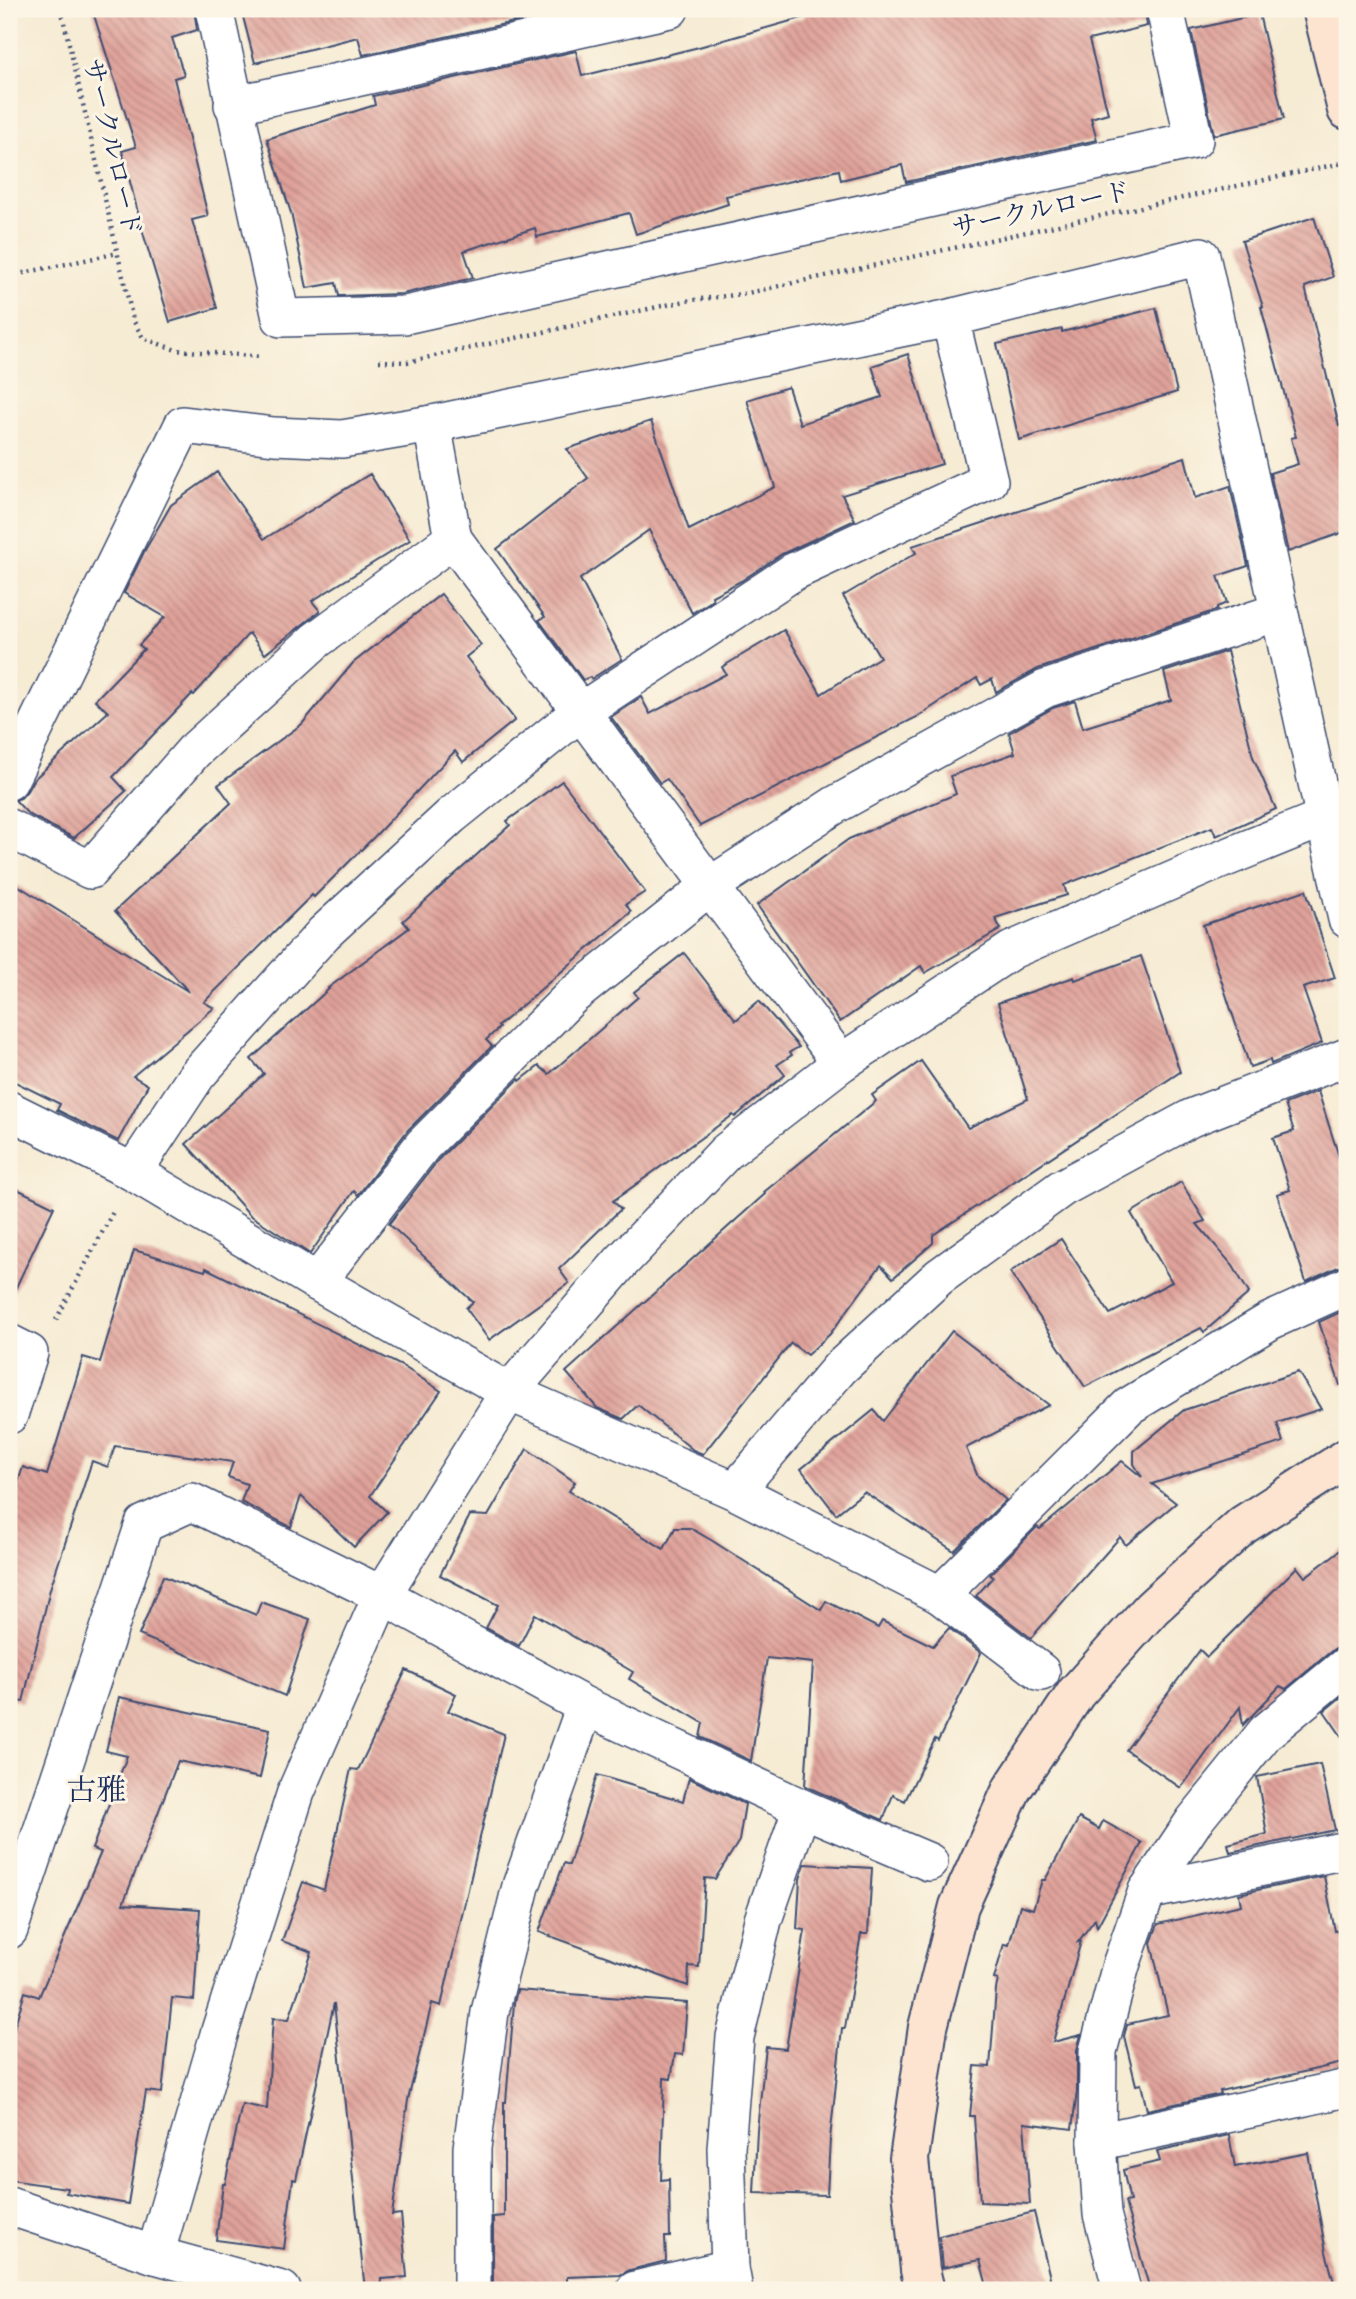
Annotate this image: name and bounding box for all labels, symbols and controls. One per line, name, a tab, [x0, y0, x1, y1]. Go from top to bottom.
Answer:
street label: サークルロード	[75, 55, 148, 239]
street label: サークルロード	[949, 175, 1133, 245]
district label: 古雅	[66, 1773, 126, 1810]

